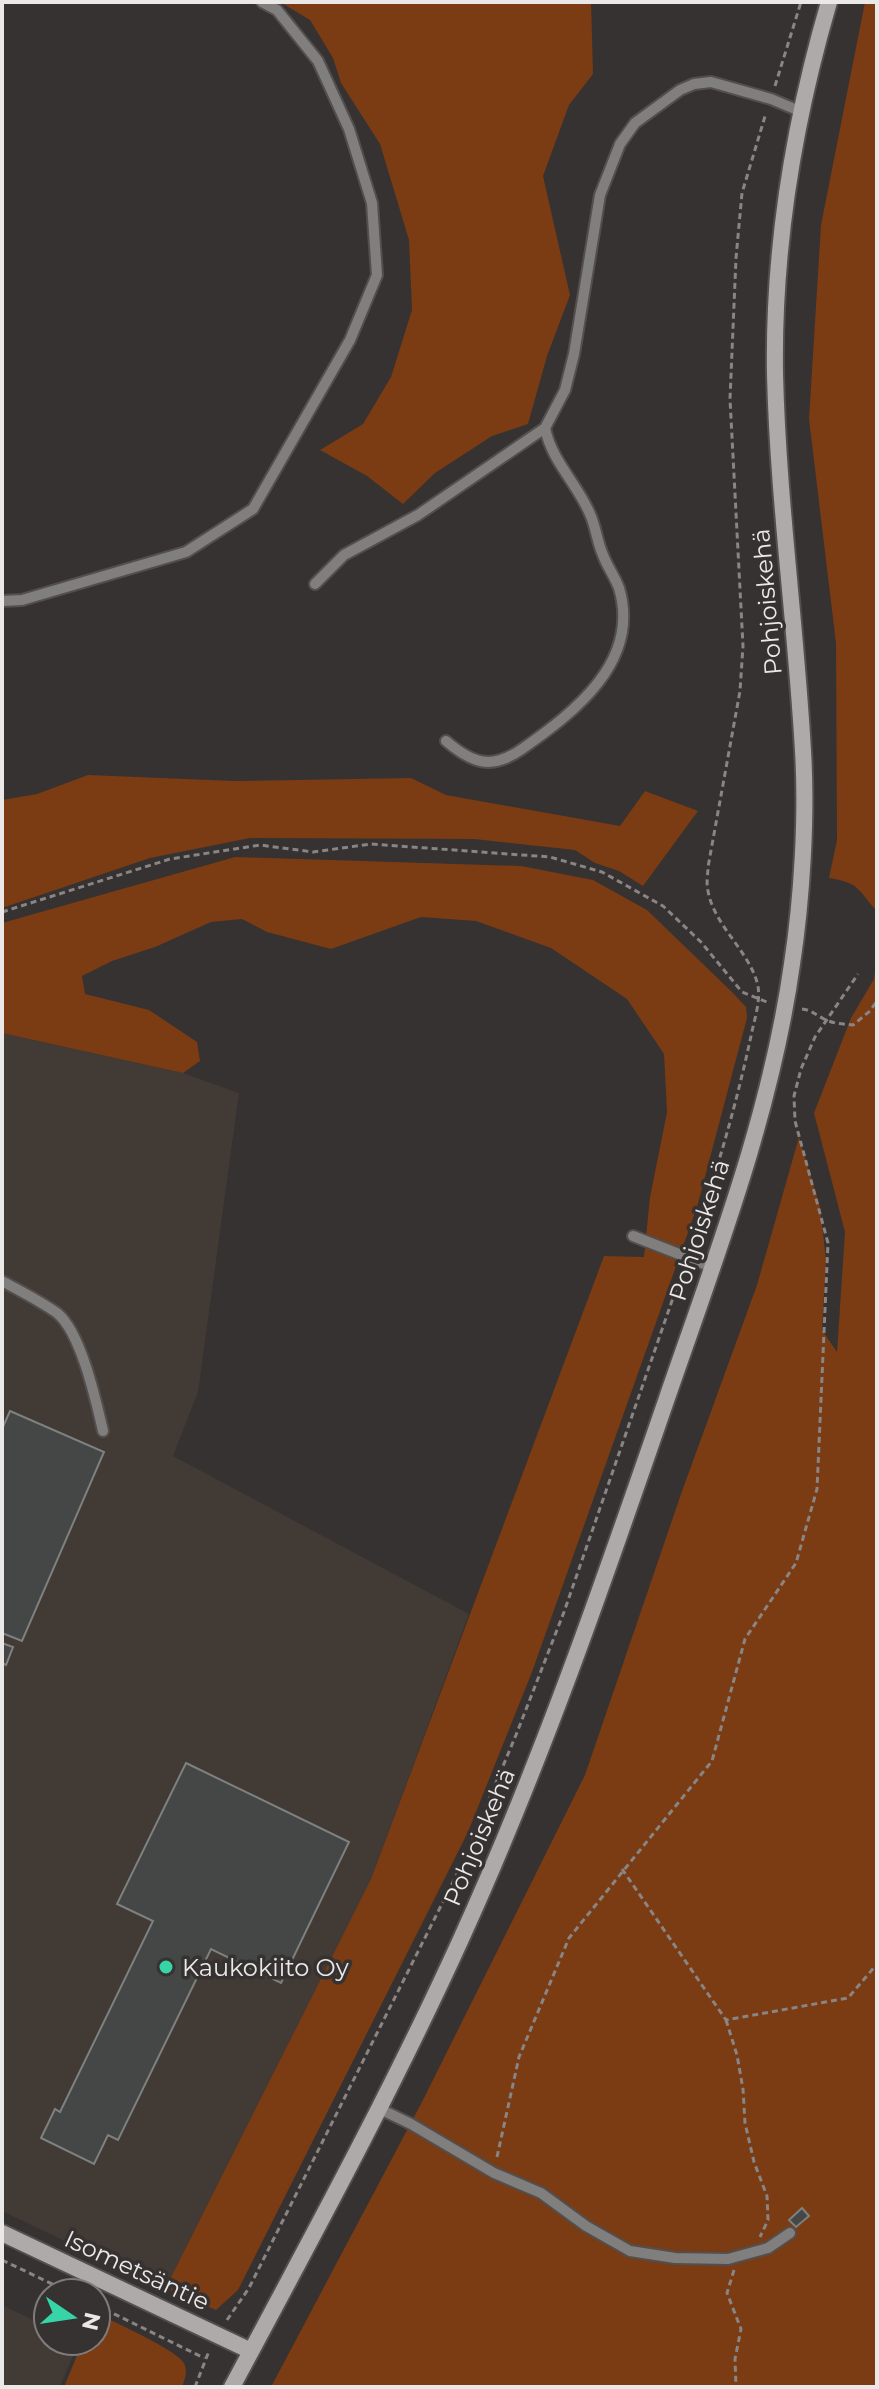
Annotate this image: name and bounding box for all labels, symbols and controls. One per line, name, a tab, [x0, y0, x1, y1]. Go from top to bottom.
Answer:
street label: Pohjoiskehä	[746, 528, 788, 676]
street label: Pohjoiskehä	[663, 1156, 735, 1304]
street label: Pohjoiskehä	[437, 1764, 521, 1910]
place label: Kaukokiito Oy	[182, 1953, 349, 1982]
marker: Kaukokiito Oy	[157, 1958, 175, 1976]
street label: Isometsäntie	[60, 2224, 214, 2316]
north arrow	[32, 2277, 112, 2357]
text: N	[76, 2310, 106, 2333]

